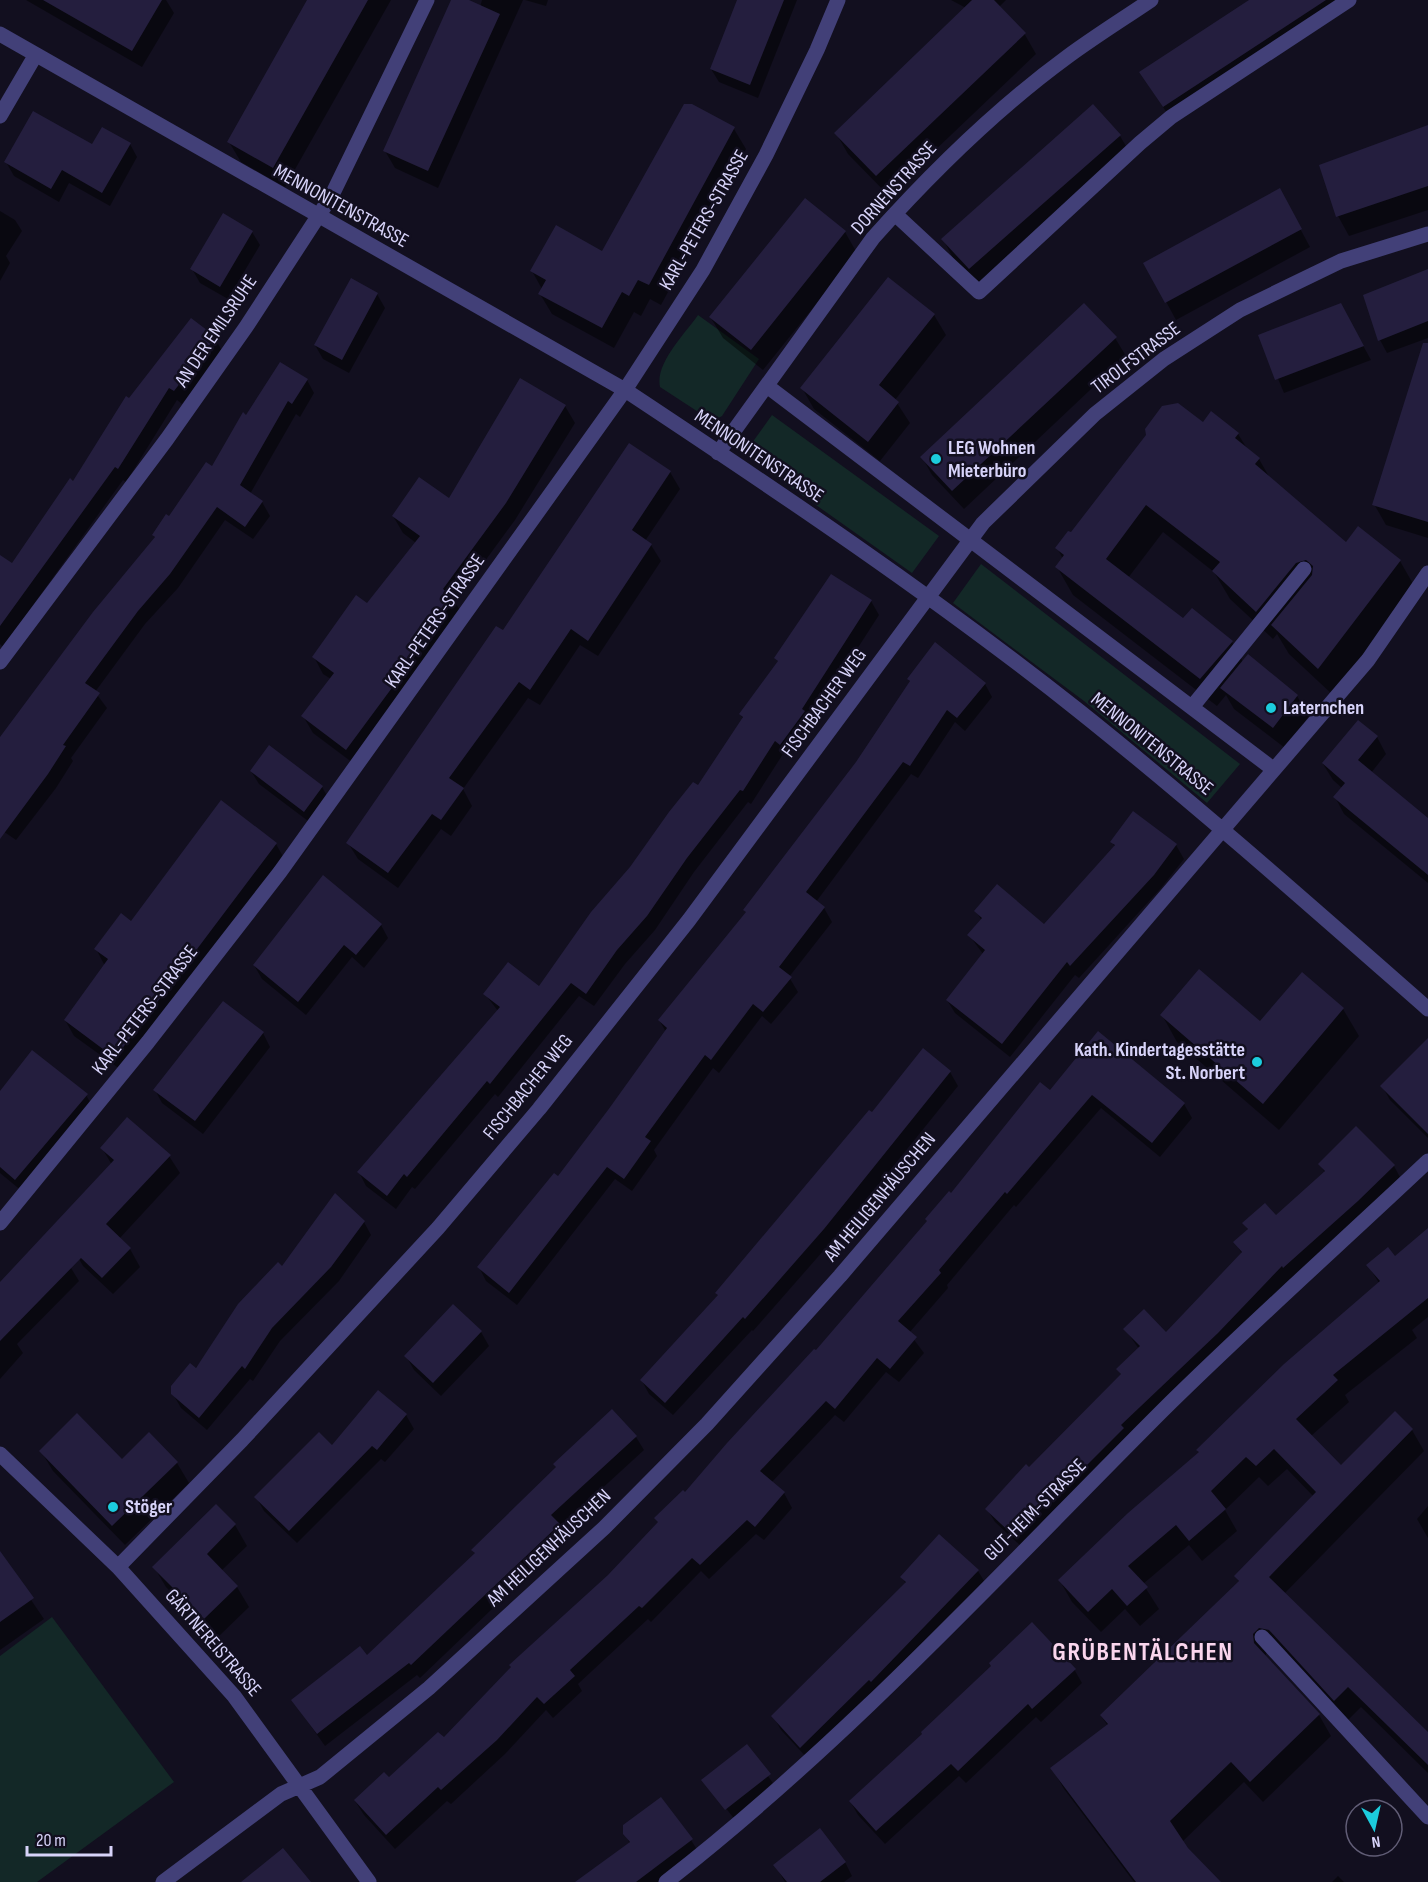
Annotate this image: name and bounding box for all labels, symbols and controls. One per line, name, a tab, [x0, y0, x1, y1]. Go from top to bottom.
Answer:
street label: DORNENSTRASSE	[846, 137, 942, 239]
street label: KARL-PETERS-STRASSE	[654, 146, 754, 294]
street label: MENNONITENSTRASSE	[269, 159, 413, 253]
street label: AN DER EMILSRUHE	[169, 270, 262, 392]
street label: TIROLFSTRASSE	[1087, 317, 1185, 399]
street label: MENNONITENSTRASSE	[690, 404, 828, 508]
place label: LEG Wohnen Mieterbüro	[948, 436, 1035, 483]
marker: LEG Wohnen Mieterbüro	[929, 452, 943, 466]
street label: KARL-PETERS-STRASSE	[380, 549, 490, 693]
street label: FISCHBACHER WEG	[776, 644, 872, 762]
street label: MENNONITENSTRASSE	[1086, 687, 1218, 801]
place label: Laternchen	[1283, 696, 1364, 720]
marker: Laternchen	[1264, 701, 1278, 715]
street label: KARL-PETERS-STRASSE	[87, 940, 203, 1080]
street label: FISCHBACHER WEG	[478, 1029, 578, 1145]
place label: Kath. Kindertagesstätte St. Norbert	[1074, 1038, 1245, 1085]
marker: Kath. Kindertagesstätte St. Norbert	[1250, 1055, 1264, 1069]
street label: AM HEILIGENHÄUSCHEN	[818, 1128, 941, 1267]
street label: GUT-HEIM-STRASSE	[979, 1454, 1091, 1566]
street label: AM HEILIGENHÄUSCHEN	[481, 1484, 616, 1612]
place label: Stöger	[125, 1495, 172, 1519]
marker: Stöger	[106, 1500, 120, 1514]
street label: GÄRTNEREISTRASSE	[160, 1584, 266, 1702]
district label: GRÜBENTÄLCHEN	[1052, 1637, 1234, 1668]
north arrow	[1344, 1798, 1404, 1858]
scale bar	[27, 1819, 111, 1857]
text: 20 m	[36, 1830, 66, 1851]
text: N	[1370, 1831, 1381, 1851]

